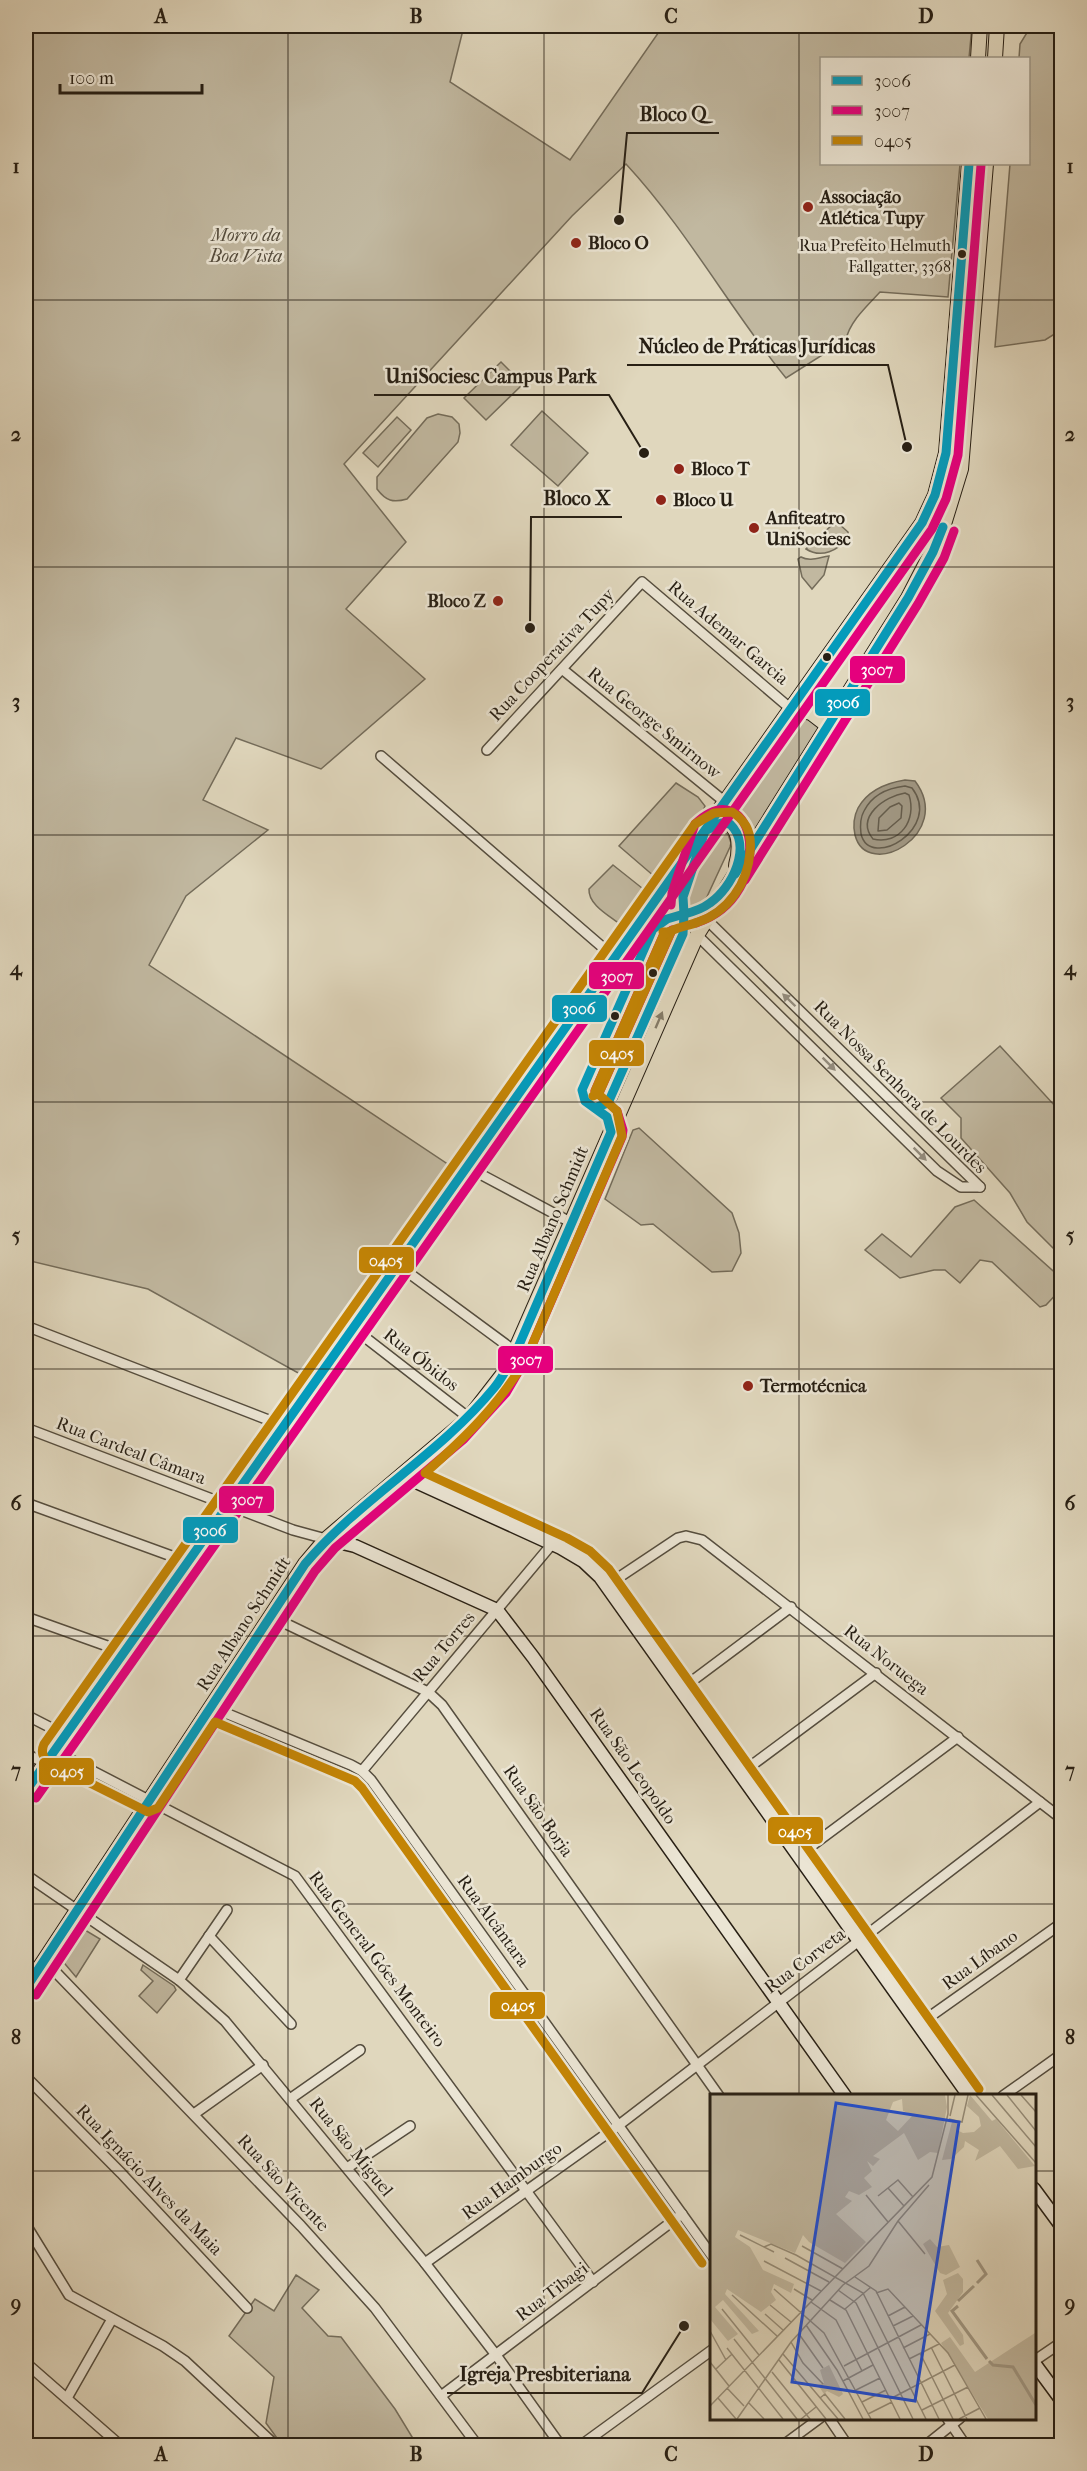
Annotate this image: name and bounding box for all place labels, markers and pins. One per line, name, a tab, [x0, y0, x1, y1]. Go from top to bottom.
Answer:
callout: Bloco Q	[627, 95, 719, 133]
place label: Associação Atlética Tupy	[819, 187, 926, 229]
marker: Associação Atlética Tupy	[801, 200, 815, 214]
place label: Bloco O	[588, 233, 649, 254]
marker: Bloco O	[569, 236, 583, 250]
place label: Rua Prefeito Helmuth Fallgatter, 3368	[799, 236, 951, 276]
marker: Rua Prefeito Helmuth Fallgatter, 3368	[956, 248, 968, 260]
callout: Núcleo de Práticas Jurídicas	[627, 327, 888, 365]
callout: UniSociesc Campus Park	[374, 357, 609, 395]
place label: Bloco T	[691, 459, 751, 480]
marker: Bloco T	[672, 462, 686, 476]
callout: Bloco X	[531, 479, 622, 517]
place label: Bloco U	[673, 490, 735, 511]
marker: Bloco U	[654, 493, 668, 507]
place label: Anfiteatro UniSociesc	[765, 508, 851, 550]
marker: Anfiteatro UniSociesc	[747, 521, 761, 535]
place label: Bloco Z	[427, 591, 487, 612]
marker: Bloco Z	[491, 594, 505, 608]
unlabelled marker	[821, 651, 833, 663]
unlabelled marker	[647, 967, 659, 979]
unlabelled marker	[609, 1010, 621, 1022]
place label: Termotécnica	[759, 1376, 867, 1397]
marker: Termotécnica	[741, 1379, 755, 1393]
callout: Igreja Presbiteriana	[447, 2355, 642, 2393]

